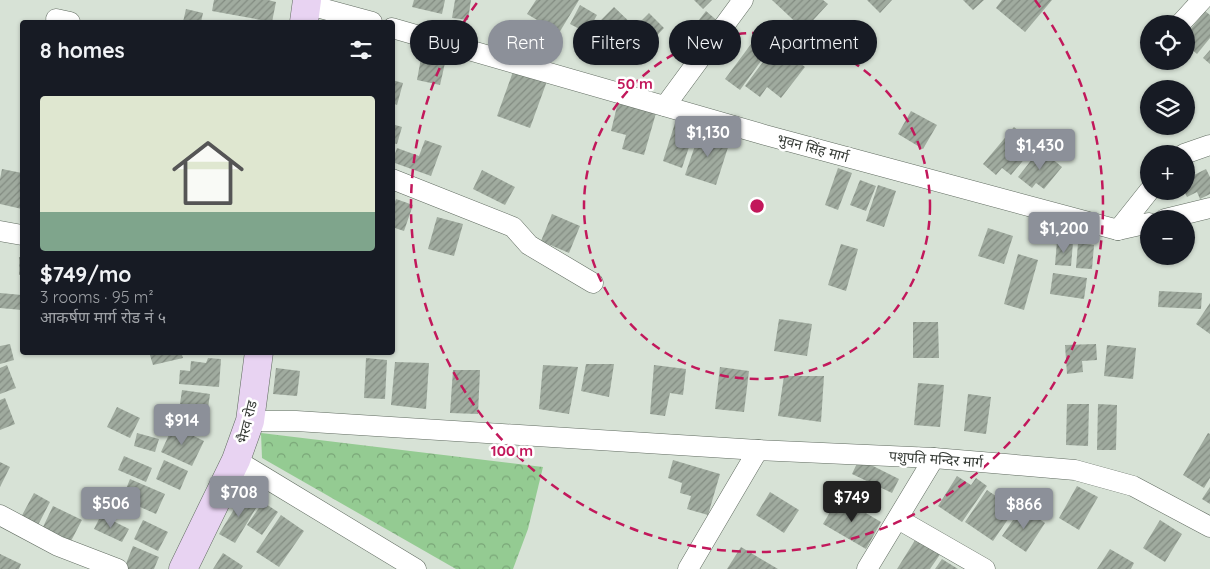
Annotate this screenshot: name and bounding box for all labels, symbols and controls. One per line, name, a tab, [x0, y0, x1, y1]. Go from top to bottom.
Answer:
map controls	[1140, 15, 1195, 265]
button: locate	[1140, 15, 1195, 70]
chip: Buy	[410, 20, 478, 65]
chip: Rent	[488, 20, 563, 65]
chip: Filters	[573, 20, 659, 65]
chip: New	[669, 20, 741, 65]
chip: Apartment	[751, 20, 877, 65]
icon: filters	[347, 36, 375, 64]
text: 8 homes	[40, 37, 125, 63]
text: 50 m	[617, 74, 653, 93]
button: layers	[1140, 80, 1195, 135]
pin: $1,130	[667, 116, 749, 158]
text: $1,130	[686, 122, 730, 142]
icon: home	[163, 128, 253, 218]
pin: $1,430	[999, 128, 1081, 171]
street label: भुवन सिंह मार्ग	[775, 130, 852, 167]
text: $1,430	[1016, 135, 1064, 155]
button: +	[1140, 145, 1195, 200]
centre of rings	[748, 197, 766, 215]
button: −	[1140, 210, 1195, 265]
pin: $1,200	[1023, 212, 1105, 254]
text: $1,200	[1040, 218, 1088, 238]
text: $749/mo	[40, 261, 131, 287]
text: 3 rooms · 95 m²	[40, 287, 154, 307]
text: आकर्षण मार्ग रोड नं ५	[40, 307, 166, 327]
street label: भैरव रोड	[233, 398, 261, 446]
pin: $914	[152, 404, 212, 446]
text: $914	[165, 410, 199, 430]
text: 100 m	[491, 441, 533, 460]
street label: पशुपति मन्दिर मार्ग	[888, 447, 985, 472]
pin: $708	[209, 476, 269, 518]
pin: $749	[822, 480, 882, 523]
text: $708	[221, 482, 257, 502]
pin: $506	[81, 486, 141, 529]
text: $749	[834, 487, 870, 507]
pin: $866	[994, 488, 1054, 530]
text: $506	[92, 493, 130, 513]
text: $866	[1006, 494, 1042, 514]

